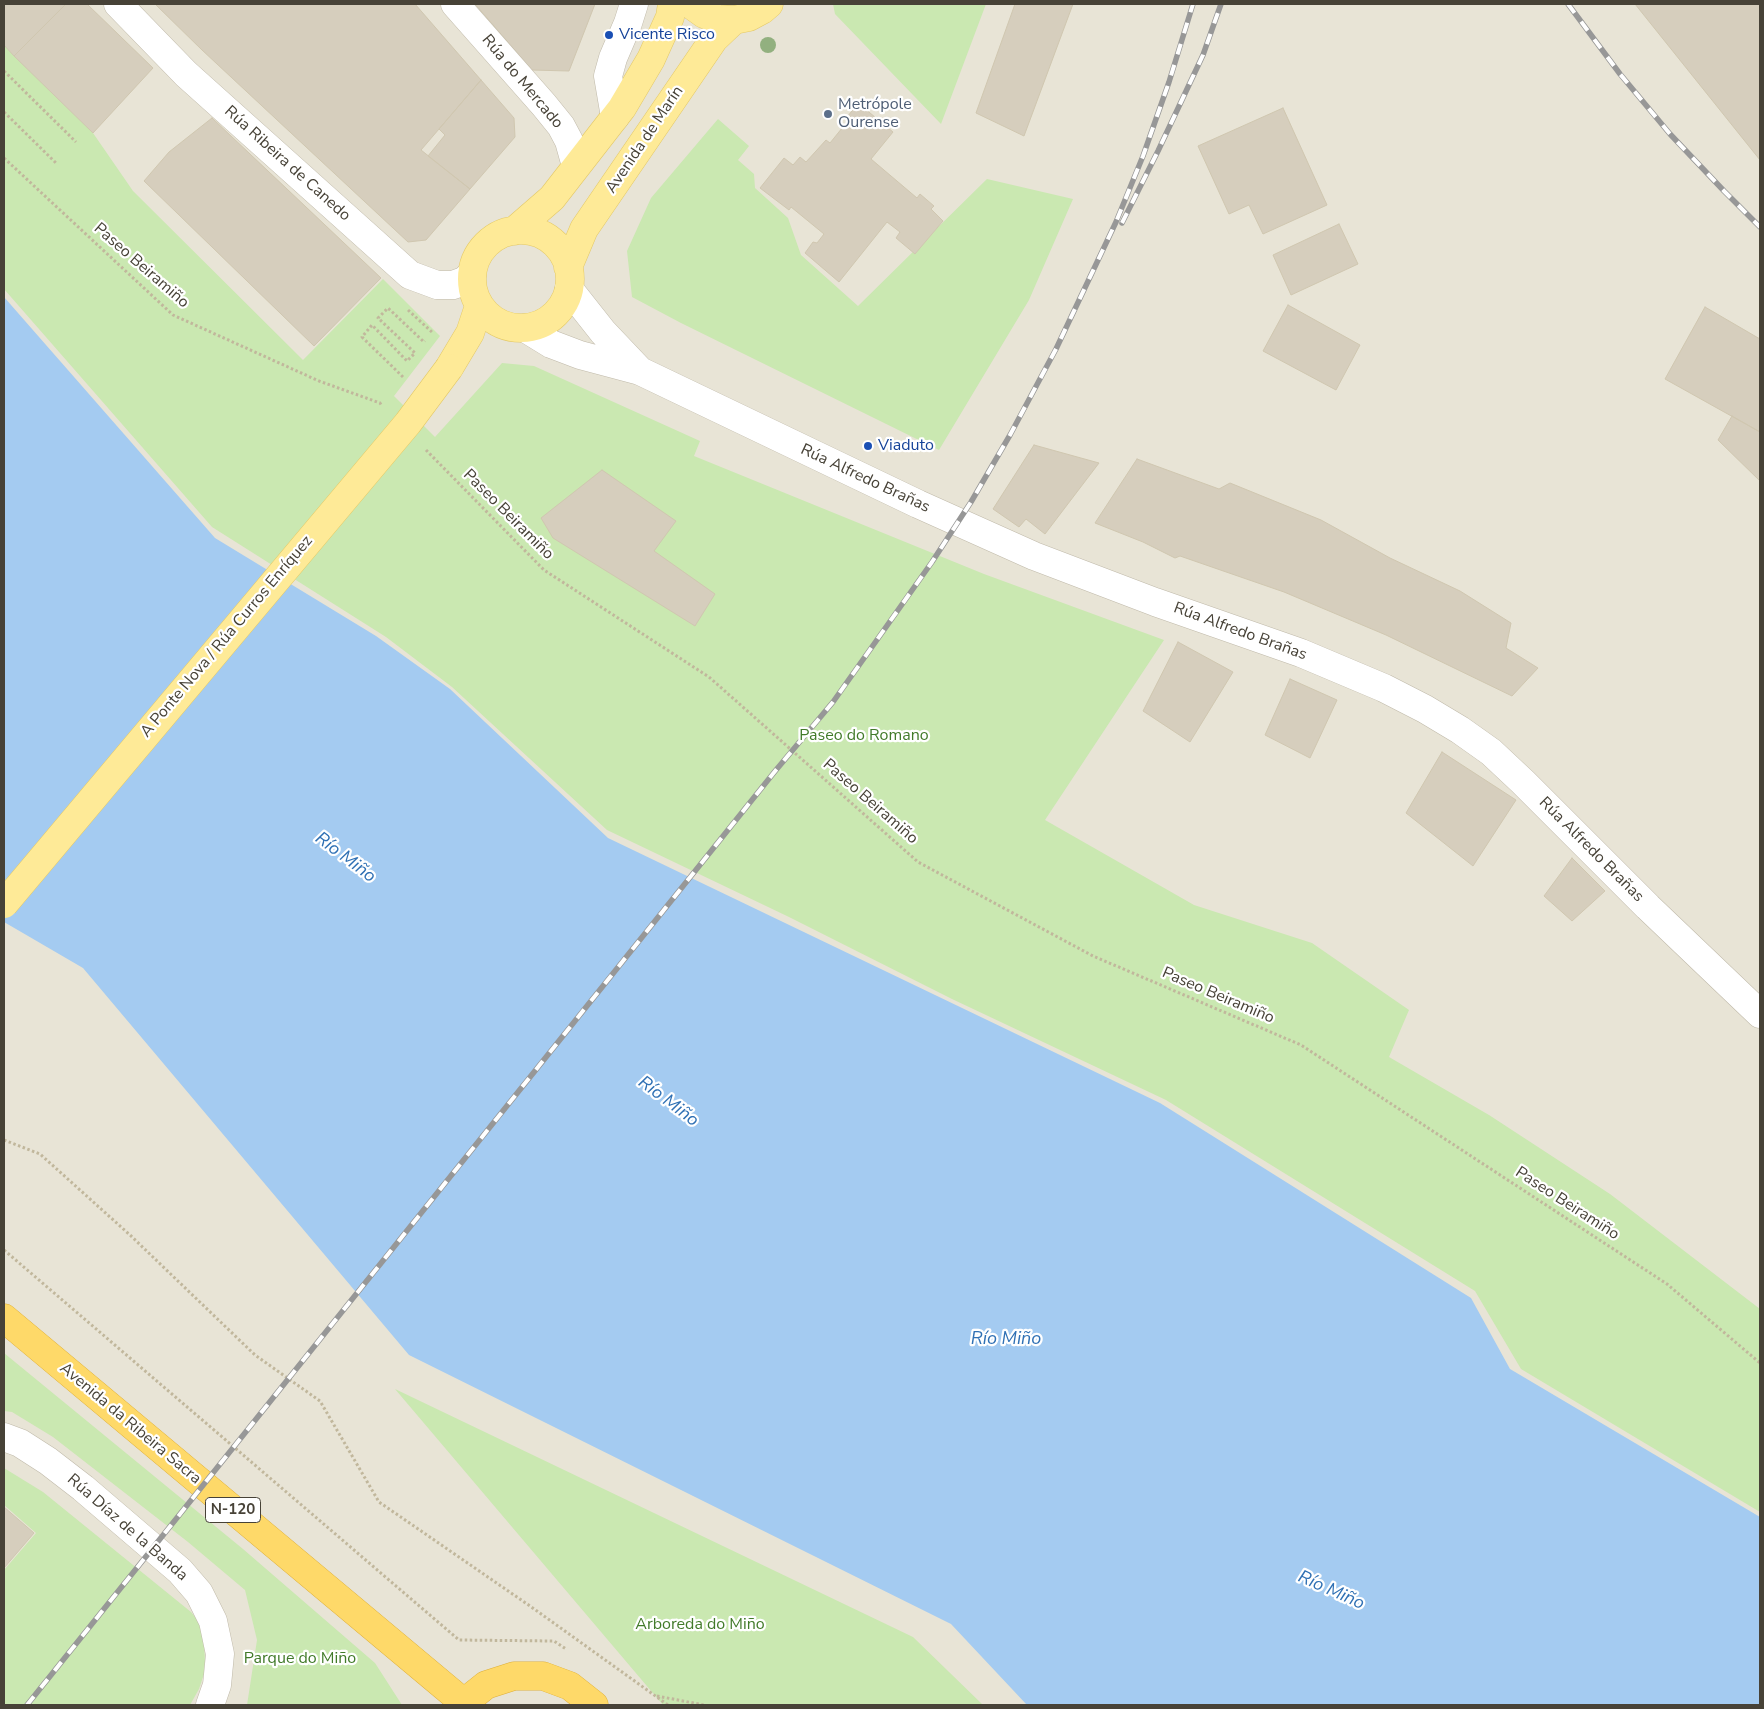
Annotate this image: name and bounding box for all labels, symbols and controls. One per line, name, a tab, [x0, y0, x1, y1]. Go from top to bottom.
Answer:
place label: Vicente Risco	[619, 25, 715, 45]
marker: Vicente Risco	[603, 29, 615, 41]
street label: Rúa do Mercado	[477, 31, 567, 133]
street label: Avenida de Marín	[602, 83, 688, 197]
place label: Metrópole Ourense	[838, 95, 912, 133]
street label: Rúa Ribeira de Canedo	[220, 102, 354, 226]
marker: Metrópole Ourense	[822, 108, 834, 120]
street label: Paseo Beiramiño	[89, 219, 193, 313]
place label: Viaduto	[878, 436, 934, 456]
marker: Viaduto	[862, 440, 874, 452]
street label: Rúa Alfredo Brañas	[797, 441, 933, 517]
street label: Paseo Beiramiño	[459, 466, 557, 564]
street label: A Ponte Nova / Rúa Curros Enríquez	[137, 532, 317, 742]
street label: Rúa Alfredo Brañas	[1171, 599, 1309, 665]
park label: Paseo do Romano	[799, 726, 929, 746]
street label: Paseo Beiramiño	[818, 755, 922, 849]
street label: Rúa Alfredo Brañas	[1535, 794, 1647, 906]
water label: Río Miño	[310, 828, 380, 888]
street label: Paseo Beiramiño	[1159, 964, 1277, 1028]
water label: Río Miño	[633, 1072, 703, 1132]
street label: Paseo Beiramiño	[1511, 1163, 1623, 1245]
water label: Río Miño	[971, 1329, 1041, 1351]
street label: Avenida da Ribeira Sacra	[55, 1359, 205, 1489]
street label: Rúa Díaz de la Banda	[63, 1470, 191, 1586]
road number: N-120	[206, 1498, 260, 1522]
water label: Río Miño	[1294, 1567, 1368, 1615]
park label: Arboreda do Miño	[635, 1615, 765, 1635]
park label: Parque do Miño	[244, 1649, 356, 1669]

